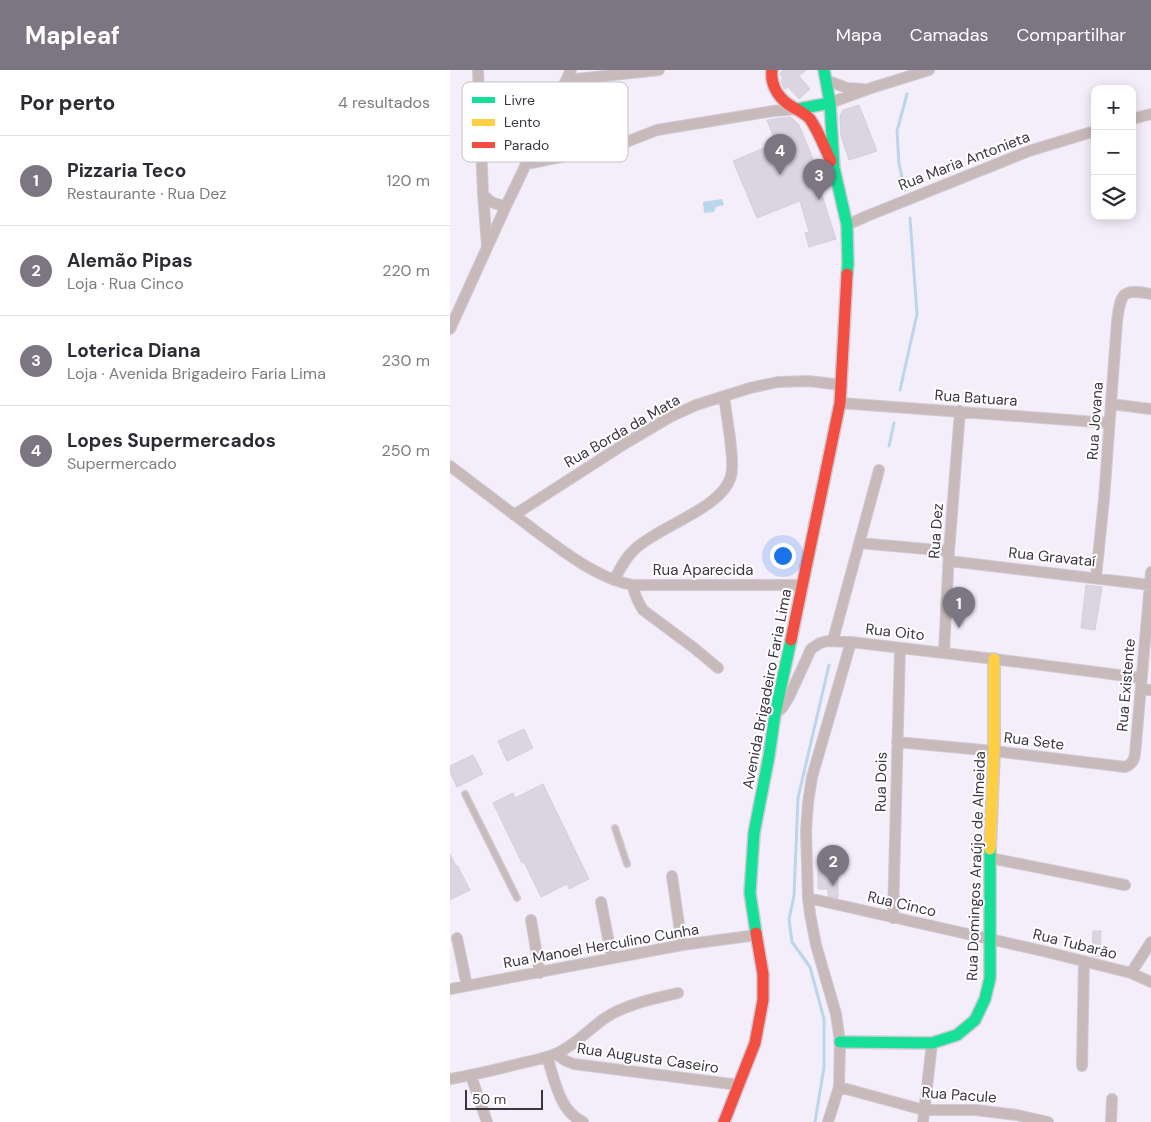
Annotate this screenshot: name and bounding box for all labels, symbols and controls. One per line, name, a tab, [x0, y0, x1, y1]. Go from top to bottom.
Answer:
text: Mapleaf	[25, 20, 120, 51]
text: Mapa	[836, 23, 882, 47]
text: Camadas	[910, 23, 988, 47]
text: Compartilhar	[1016, 23, 1126, 47]
legend	[462, 82, 628, 162]
map controls	[1091, 85, 1136, 220]
button: +	[1091, 85, 1136, 130]
text: Por perto	[20, 89, 115, 117]
text: Livre	[504, 91, 535, 109]
text: 4 resultados	[338, 92, 430, 113]
text: Lento	[504, 113, 541, 131]
street label: Rua Maria Antonieta	[895, 127, 1033, 195]
button: −	[1091, 130, 1136, 175]
pin: 4	[764, 134, 796, 175]
text: Parado	[504, 136, 549, 154]
text: Pizzaria Teco	[67, 158, 186, 183]
pin: 3	[803, 159, 835, 200]
text: 1	[33, 170, 39, 191]
text: 120 m	[386, 170, 430, 191]
button: layers	[1091, 175, 1136, 220]
text: Restaurante · Rua Dez	[67, 183, 227, 204]
text: Alemão Pipas	[67, 248, 193, 273]
text: 2	[31, 260, 41, 281]
text: 220 m	[382, 260, 430, 281]
text: Loja · Rua Cinco	[67, 273, 184, 294]
text: Loterica Diana	[67, 338, 201, 363]
text: 3	[31, 350, 41, 371]
text: 230 m	[382, 350, 430, 371]
text: Loja · Avenida Brigadeiro Faria Lima	[67, 363, 326, 384]
street label: Rua Jovana	[1082, 381, 1108, 461]
street label: Rua Batuara	[934, 385, 1018, 411]
street label: Rua Borda da Mata	[560, 390, 684, 472]
text: Lopes Supermercados	[67, 428, 276, 453]
text: 4	[31, 440, 41, 461]
text: 250 m	[382, 440, 430, 461]
text: Supermercado	[67, 453, 177, 474]
street label: Rua Dez	[924, 503, 948, 559]
street label: Rua Gravataí	[1008, 542, 1097, 572]
your location	[770, 543, 796, 569]
street label: Rua Aparecida	[653, 560, 753, 580]
street label: Avenida Brigadeiro Faria Lima	[738, 587, 796, 791]
pin: 1	[943, 587, 975, 628]
street label: Rua Oito	[864, 619, 926, 645]
street label: Rua Existente	[1112, 638, 1140, 732]
street label: Rua Sete	[1003, 727, 1065, 755]
street label: Rua Domingos Araújo de Almeida	[962, 751, 990, 981]
street label: Rua Dois	[870, 752, 892, 812]
pin: 2	[817, 845, 849, 886]
street label: Rua Cinco	[866, 886, 938, 922]
street label: Rua Manoel Herculino Cunha	[502, 919, 700, 973]
street label: Rua Tubarão	[1031, 924, 1119, 964]
street label: Rua Augusta Caseiro	[576, 1038, 720, 1078]
street label: Rua Pacule	[921, 1082, 997, 1108]
scale bar	[465, 1087, 542, 1110]
text: 50 m	[472, 1090, 506, 1108]

